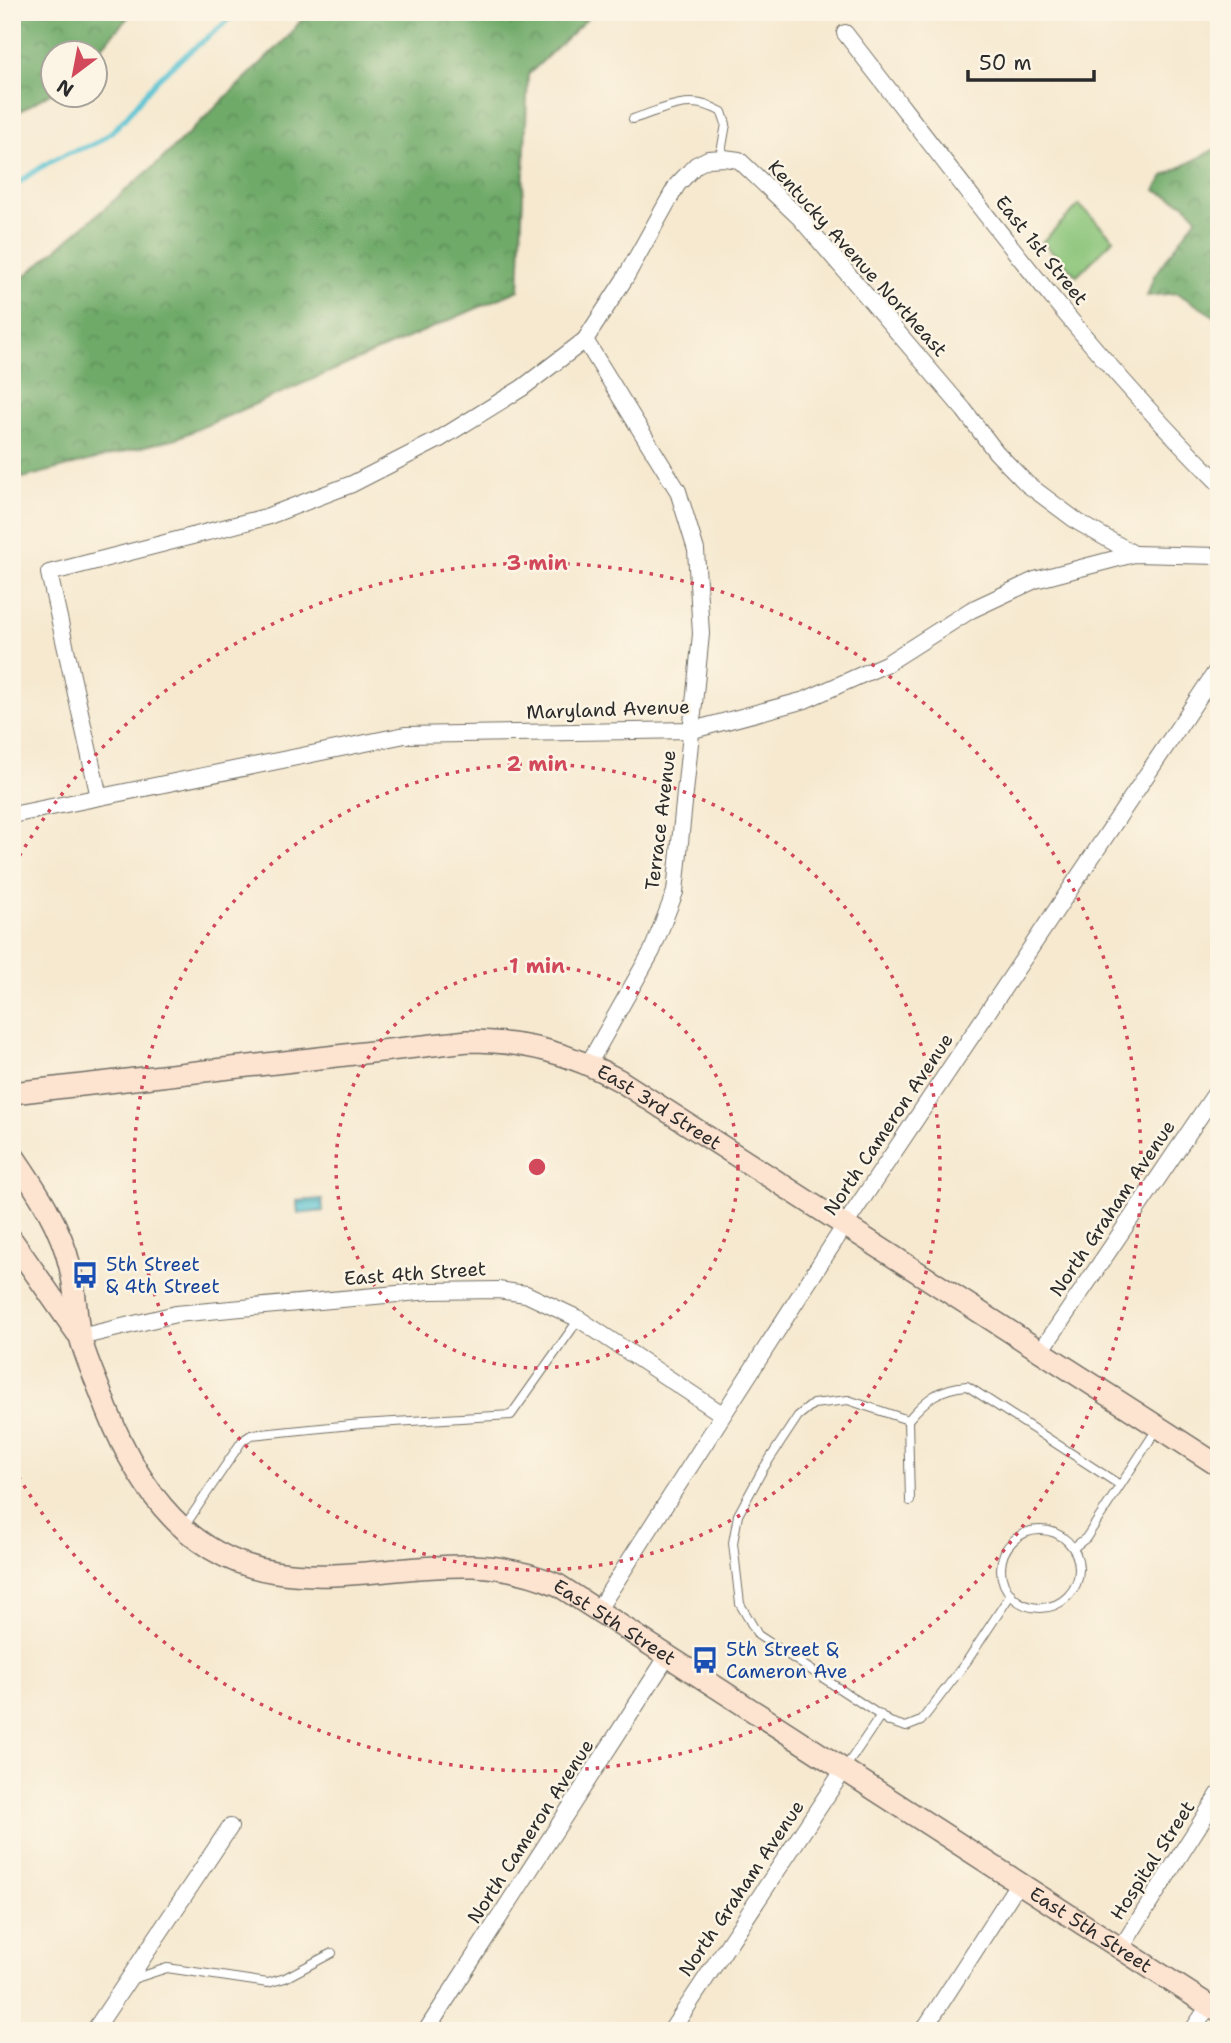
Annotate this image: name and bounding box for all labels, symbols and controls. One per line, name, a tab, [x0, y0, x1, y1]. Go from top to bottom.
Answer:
north arrow	[38, 38, 108, 108]
scale bar	[968, 38, 1094, 82]
text: 50 m	[979, 49, 1032, 77]
text: N	[52, 73, 78, 103]
street label: Kentucky Avenue Northeast	[763, 155, 953, 362]
street label: East 1st Street	[990, 190, 1093, 310]
text: 3 min	[506, 549, 568, 577]
street label: Maryland Avenue	[526, 694, 690, 725]
street label: Terrace Avenue	[639, 749, 682, 892]
text: 2 min	[506, 750, 568, 778]
text: 1 min	[509, 952, 565, 980]
street label: North Cameron Avenue	[818, 1028, 959, 1220]
street label: East 3rd Street	[593, 1059, 726, 1156]
street label: North Graham Avenue	[1044, 1115, 1181, 1301]
centre of rings	[525, 1155, 549, 1179]
place label: 5th Street & 4th Street	[106, 1252, 220, 1299]
street label: East 4th Street	[343, 1256, 487, 1291]
bus stop icon: 5th Street & 4th Street	[70, 1260, 100, 1290]
street label: East 5th Street	[548, 1573, 681, 1671]
place label: 5th Street & Cameron Ave	[726, 1637, 848, 1684]
bus stop icon: 5th Street & Cameron Ave	[690, 1645, 720, 1675]
street label: North Cameron Avenue	[461, 1734, 599, 1928]
street label: North Graham Avenue	[673, 1795, 810, 1981]
street label: Hospital Street	[1105, 1796, 1200, 1925]
street label: East 5th Street	[1025, 1881, 1157, 1979]

